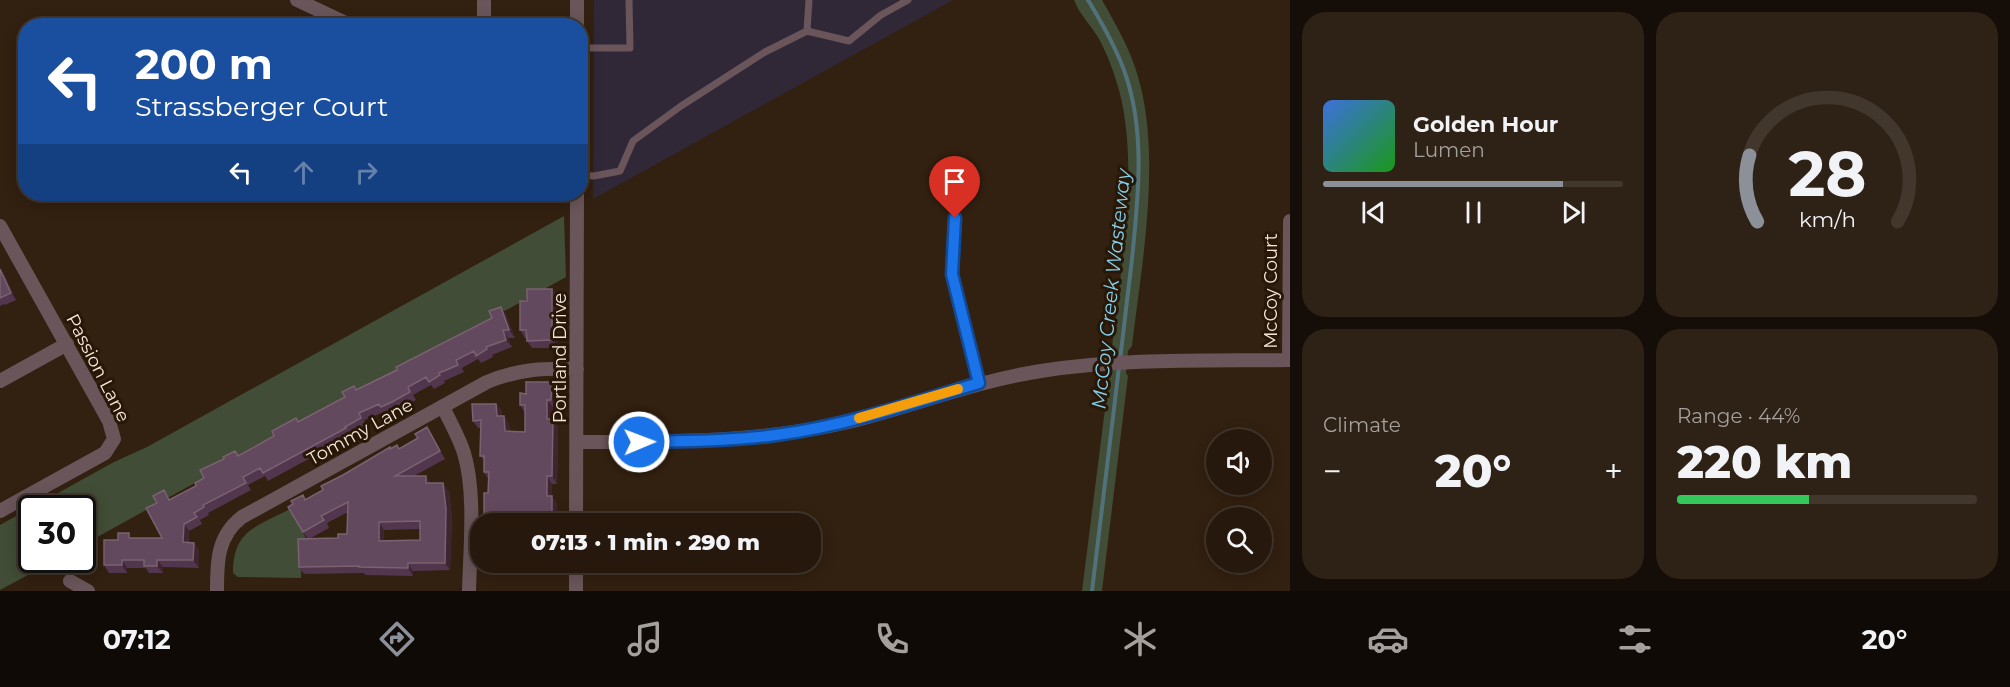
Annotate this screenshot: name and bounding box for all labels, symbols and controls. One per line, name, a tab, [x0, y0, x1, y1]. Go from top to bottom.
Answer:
text: 200 m	[135, 38, 273, 90]
icon: left	[36, 42, 114, 120]
text: Strassberger Court	[135, 90, 388, 123]
text: Golden Hour	[1413, 111, 1558, 138]
text: 28	[1788, 136, 1866, 212]
text: Lumen	[1413, 138, 1485, 162]
icon: left	[224, 156, 257, 189]
icon: ahead	[287, 156, 320, 189]
icon: right	[350, 156, 383, 189]
pin	[929, 156, 980, 218]
icon: arrive	[938, 165, 971, 198]
water label: McCoy Creek Wasteway	[1086, 167, 1136, 410]
icon: previous	[1357, 196, 1390, 229]
icon: pause	[1457, 196, 1490, 229]
icon: next	[1557, 196, 1590, 229]
text: km/h	[1798, 206, 1856, 232]
street label: McCoy Court	[1260, 233, 1282, 349]
street label: Portland Drive	[549, 293, 571, 423]
street label: Passion Lane	[61, 310, 135, 426]
street label: Tommy Lane	[303, 394, 417, 470]
text: Range · 44%	[1677, 404, 1800, 428]
position arrow	[607, 410, 671, 474]
text: Climate	[1323, 413, 1401, 437]
map controls	[1206, 429, 1272, 573]
button: sound	[1206, 429, 1272, 495]
text: 220 km	[1677, 434, 1852, 489]
text: 20°	[1435, 443, 1511, 498]
text: −	[1323, 451, 1342, 491]
text: +	[1604, 451, 1623, 491]
speed limit sign: 30	[18, 495, 96, 573]
button: search	[1206, 507, 1272, 573]
text: 07:13 · 1 min · 290 m	[531, 529, 760, 556]
icon: directions	[376, 618, 418, 660]
icon: music	[624, 618, 666, 660]
icon: phone	[871, 618, 913, 660]
icon: climate	[1119, 618, 1161, 660]
icon: car	[1367, 618, 1409, 660]
icon: filters	[1614, 618, 1656, 660]
text: 07:12	[103, 623, 171, 656]
text: 20°	[1862, 623, 1907, 656]

